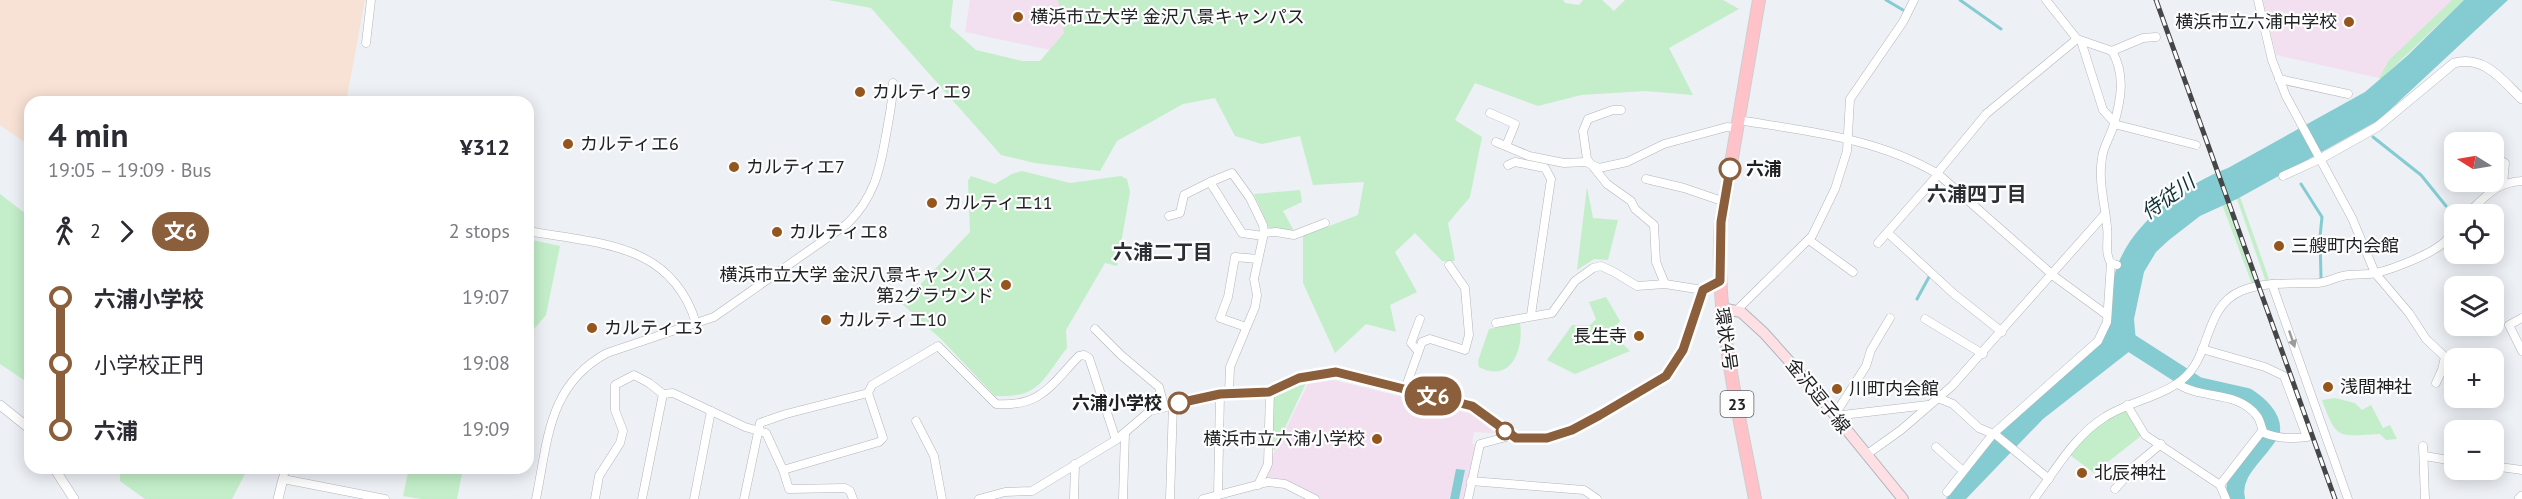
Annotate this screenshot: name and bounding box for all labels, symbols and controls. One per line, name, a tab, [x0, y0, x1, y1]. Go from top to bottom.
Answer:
place label: 横浜市立大学 金沢八景キャンパス	[1030, 5, 1305, 28]
marker: 横浜市立大学 金沢八景キャンパス	[1011, 10, 1025, 24]
place label: 横浜市立六浦中学校	[2175, 10, 2337, 33]
marker: 横浜市立六浦中学校	[2342, 15, 2356, 29]
place label: カルティエ9	[872, 80, 971, 103]
marker: カルティエ9	[853, 85, 867, 99]
text: 4 min	[48, 113, 129, 156]
place label: カルティエ6	[580, 132, 679, 155]
north arrow	[2444, 132, 2504, 192]
map controls	[2444, 132, 2504, 480]
text: ¥312	[460, 133, 510, 161]
marker: カルティエ6	[561, 137, 575, 151]
place label: カルティエ7	[746, 155, 845, 178]
text: 19:05 – 19:09 · Bus	[48, 157, 212, 183]
place label: 六浦	[1746, 157, 1782, 180]
marker: 六浦	[1719, 158, 1741, 180]
marker: カルティエ7	[727, 160, 741, 174]
water label: 侍従川	[2136, 168, 2202, 225]
district label: 六浦四丁目	[1927, 181, 2027, 207]
place label: カルティエ11	[944, 191, 1053, 214]
marker: カルティエ11	[925, 196, 939, 210]
button: locate	[2444, 204, 2504, 264]
icon: walk	[48, 215, 81, 248]
icon: forward	[110, 215, 143, 248]
text: 2	[90, 218, 101, 244]
text: 文6	[164, 218, 197, 245]
text: 2 stops	[449, 218, 510, 244]
place label: カルティエ8	[789, 220, 888, 243]
marker: カルティエ8	[770, 225, 784, 239]
place label: 三艘町内会館	[2291, 234, 2399, 257]
district label: 六浦二丁目	[1113, 239, 1213, 265]
marker: 三艘町内会館	[2272, 239, 2286, 253]
place label: 横浜市立大学 金沢八景キャンパス 第2グラウンド	[719, 263, 994, 307]
button: layers	[2444, 276, 2504, 336]
marker: 横浜市立大学 金沢八景キャンパス 第2グラウンド	[999, 278, 1013, 292]
text: 19:07	[462, 284, 510, 310]
text: 六浦小学校	[94, 285, 204, 313]
street label: 環状4号	[1711, 306, 1742, 372]
place label: カルティエ10	[838, 308, 947, 331]
marker: カルティエ10	[819, 313, 833, 327]
place label: カルティエ3	[604, 316, 703, 339]
marker: カルティエ3	[585, 321, 599, 335]
place label: 長生寺	[1573, 324, 1627, 347]
marker: 長生寺	[1632, 329, 1646, 343]
one-way arrow	[2287, 330, 2297, 348]
button: +	[2444, 348, 2504, 408]
text: 19:08	[462, 350, 510, 376]
text: 小学校正門	[94, 351, 204, 379]
street label: 金沢逗子線	[1781, 353, 1856, 438]
place label: 浅間神社	[2340, 375, 2412, 398]
line badge: 文6	[1406, 376, 1460, 416]
place label: 川町内会館	[1849, 377, 1939, 400]
marker: 浅間神社	[2321, 380, 2335, 394]
marker: 川町内会館	[1830, 382, 1844, 396]
text: 文6	[1417, 383, 1449, 410]
place label: 六浦小学校	[1072, 391, 1162, 414]
road number: 23	[1720, 391, 1754, 417]
marker: 六浦小学校	[1168, 392, 1190, 414]
text: 19:09	[462, 416, 510, 442]
text: 六浦	[94, 417, 138, 445]
button: −	[2444, 420, 2504, 480]
unlabelled marker	[1496, 422, 1514, 440]
place label: 横浜市立六浦小学校	[1203, 427, 1365, 450]
marker: 横浜市立六浦小学校	[1370, 432, 1384, 446]
place label: 北辰神社	[2094, 461, 2166, 484]
marker: 北辰神社	[2075, 466, 2089, 480]

